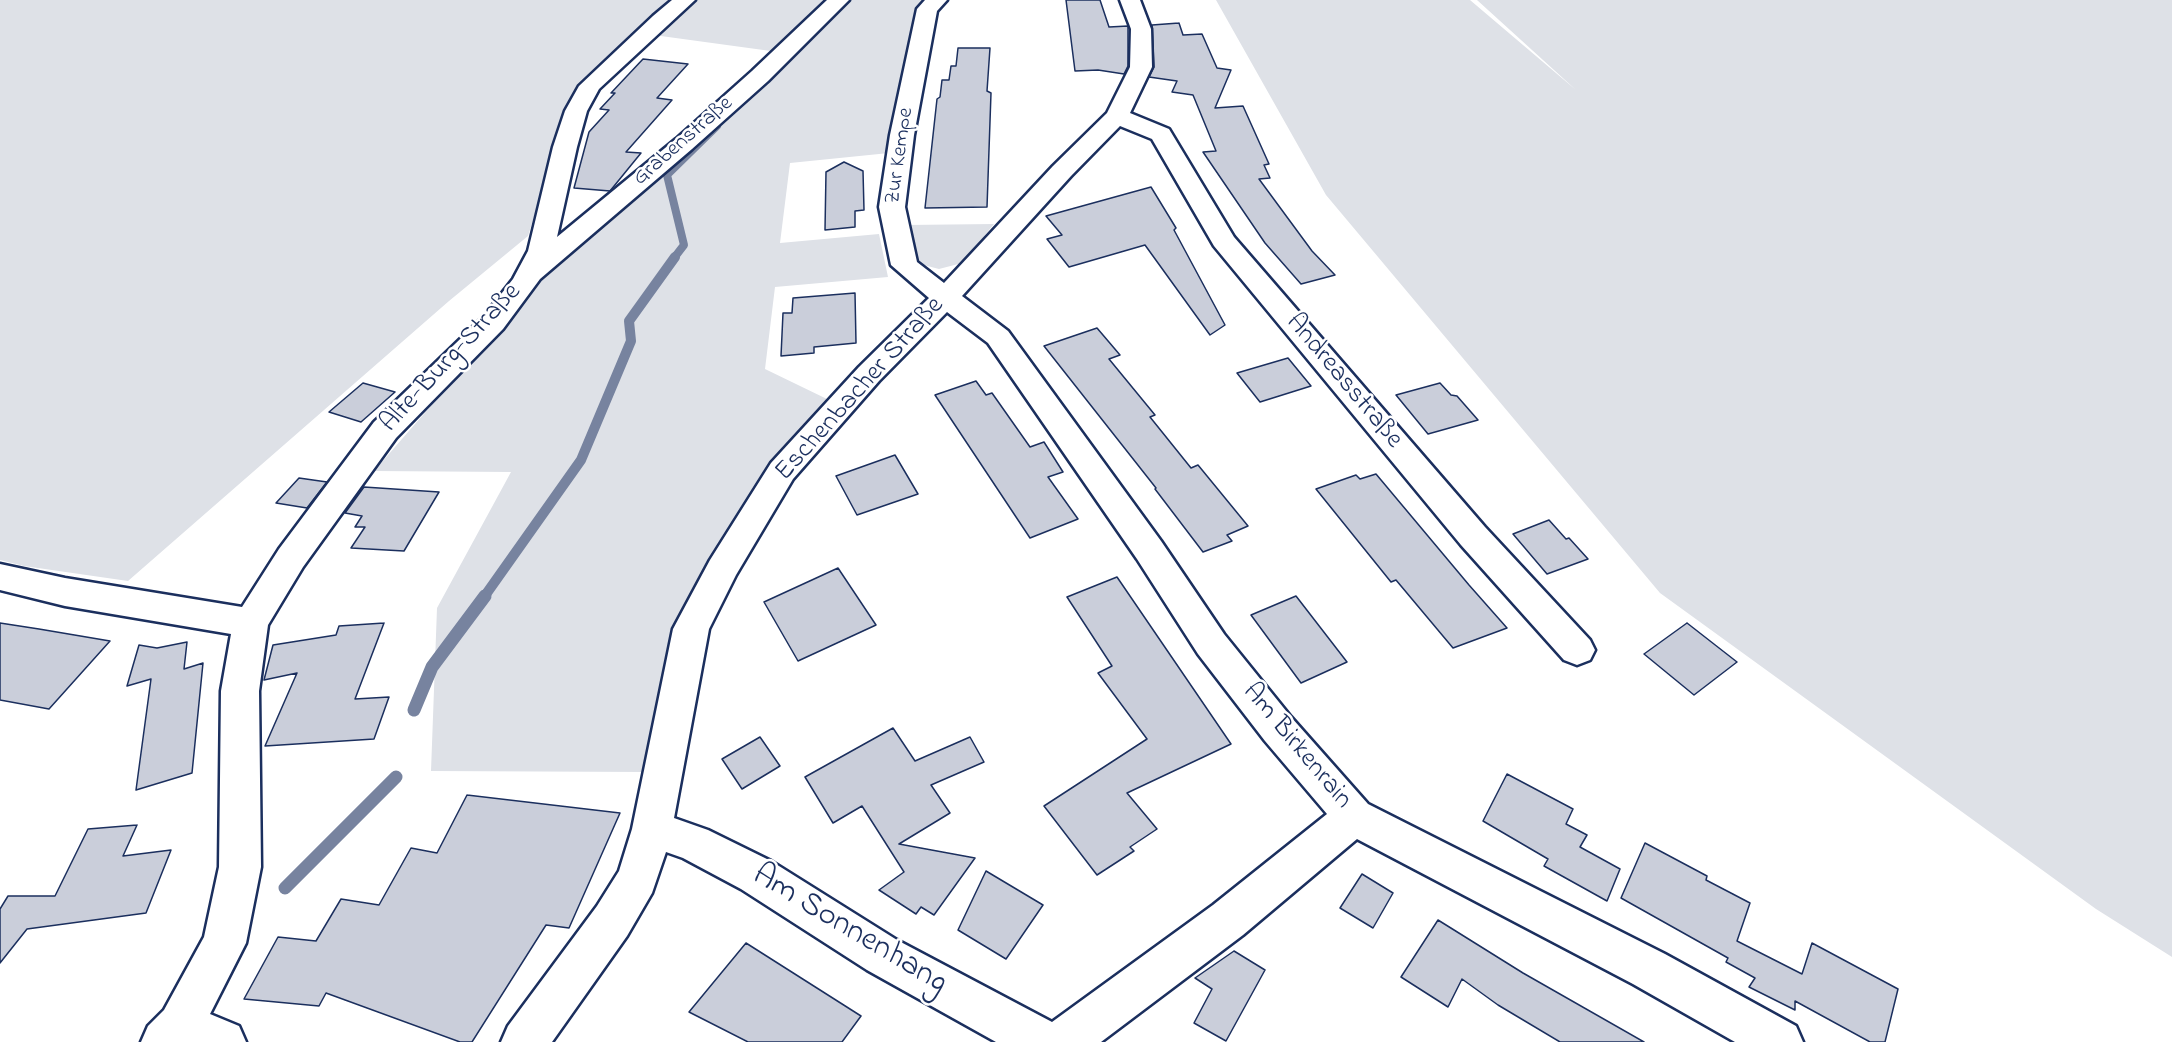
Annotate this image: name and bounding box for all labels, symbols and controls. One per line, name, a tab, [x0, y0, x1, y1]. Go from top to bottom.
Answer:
street label: Grabenstraße	[629, 92, 739, 192]
street label: Zur Kempe	[881, 106, 921, 206]
street label: Alte-Burg-Straße	[375, 278, 529, 440]
street label: Eschenbacher Straße	[770, 291, 952, 489]
street label: Andreasstraße	[1277, 308, 1409, 456]
street label: Am Birkenrain	[1234, 678, 1358, 816]
street label: Am Sonnenhang	[744, 857, 954, 1005]

